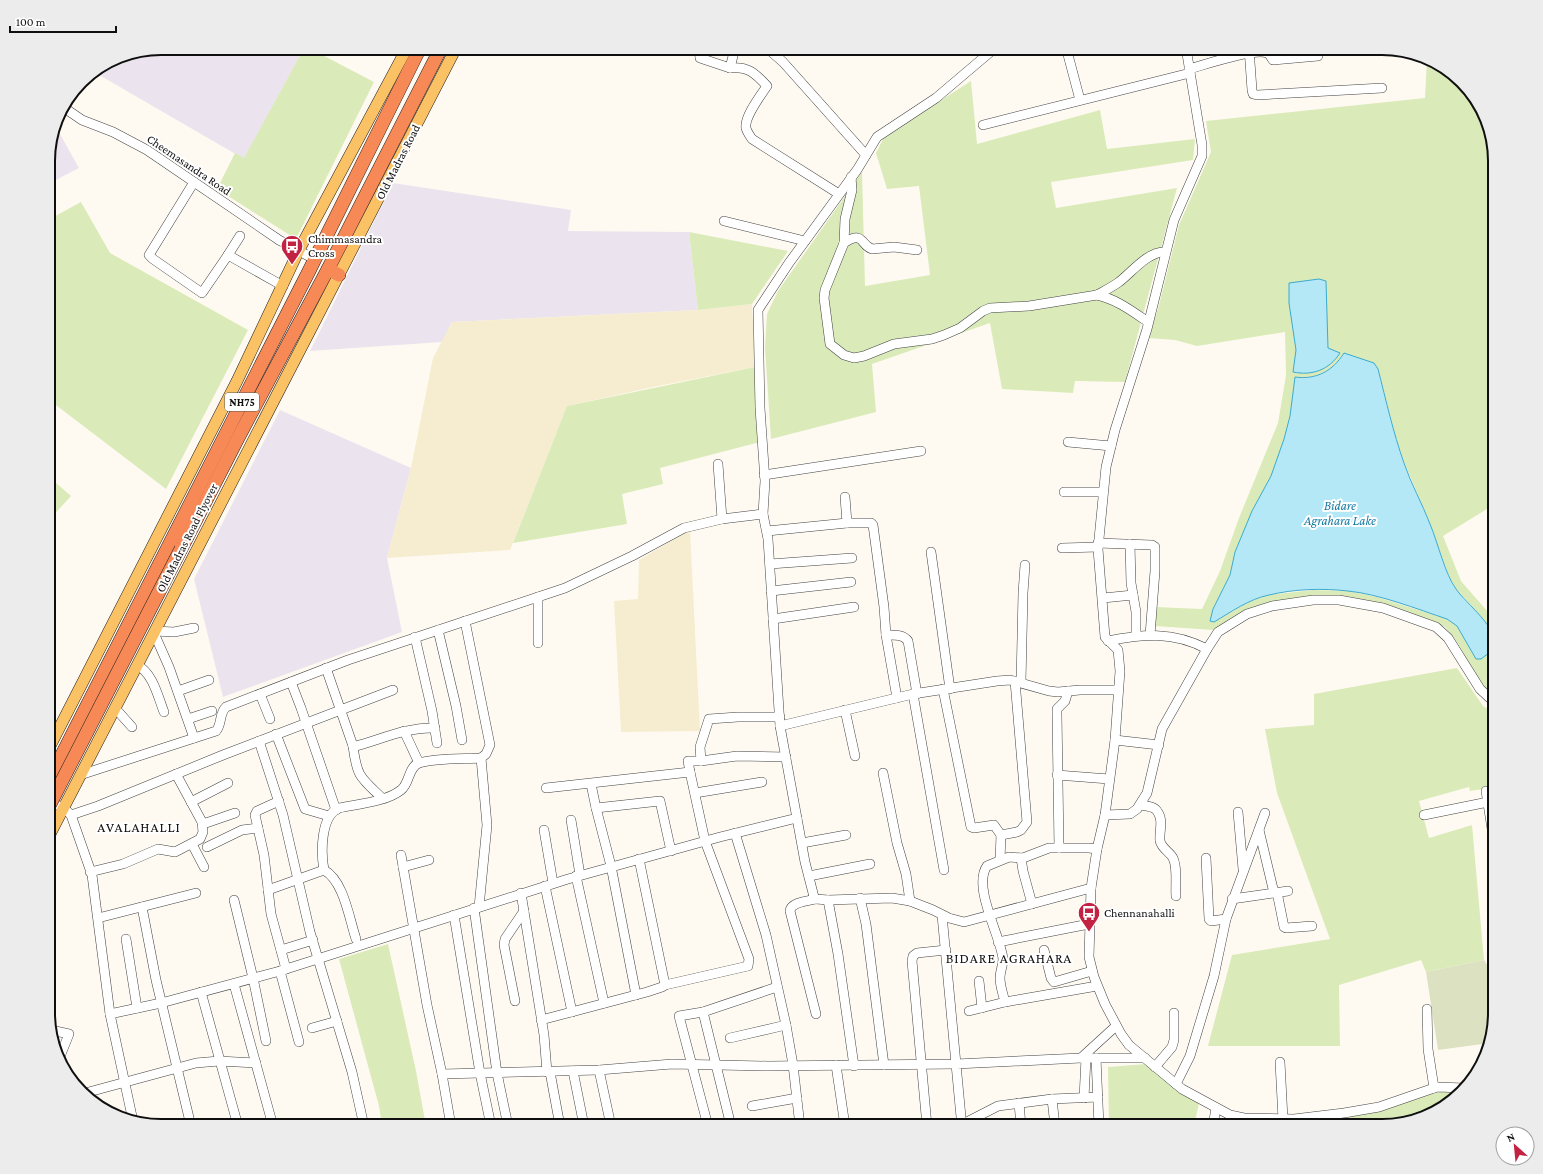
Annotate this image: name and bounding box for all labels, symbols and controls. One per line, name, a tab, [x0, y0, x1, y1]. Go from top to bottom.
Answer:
scale bar	[10, 8, 116, 34]
text: 100 m	[16, 15, 46, 29]
street label: Old Madras Road	[373, 121, 423, 202]
street label: Cheemasandra Road	[144, 132, 234, 199]
place label: Chimmasandra Cross	[308, 232, 383, 260]
bus stop icon: Chimmasandra Cross	[279, 233, 305, 266]
road number: NH75	[225, 393, 259, 411]
street label: Old Madras Road Flyover	[153, 481, 221, 595]
water label: Bidare Agrahara Lake	[1303, 498, 1376, 528]
district label: AVALAHALLI	[97, 819, 181, 835]
bus stop icon: Chennanahalli	[1076, 900, 1102, 933]
place label: Chennanahalli	[1104, 906, 1175, 920]
district label: BIDARE AGRAHARA	[946, 950, 1072, 966]
north arrow	[1495, 1126, 1535, 1166]
text: N	[1504, 1130, 1517, 1144]

